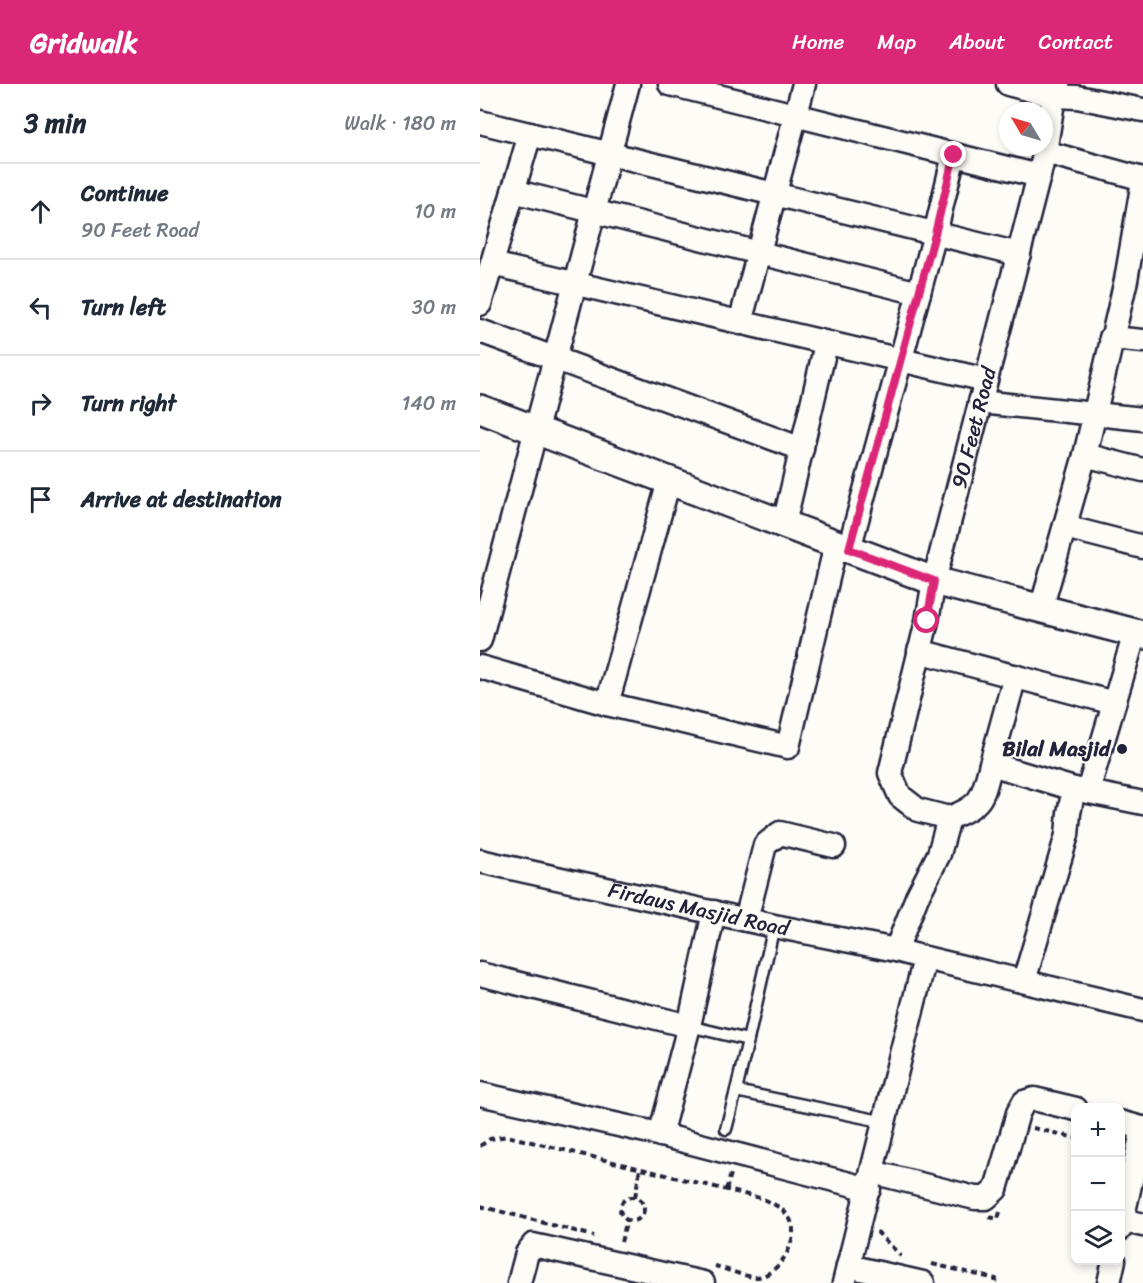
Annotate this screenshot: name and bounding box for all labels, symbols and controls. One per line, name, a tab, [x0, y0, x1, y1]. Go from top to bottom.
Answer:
text: Gridwalk	[30, 18, 138, 67]
text: Home	[792, 23, 844, 61]
text: Map	[877, 23, 916, 61]
text: About	[949, 23, 1006, 61]
text: Contact	[1039, 23, 1113, 61]
text: 3 min	[24, 100, 86, 146]
north arrow	[999, 102, 1053, 156]
text: Walk · 180 m	[345, 106, 456, 141]
route end	[940, 141, 966, 167]
text: Continue	[81, 174, 169, 213]
text: 10 m	[414, 194, 456, 229]
icon: ahead	[24, 195, 57, 228]
text: 90 Feet Road	[81, 213, 199, 248]
text: Turn left	[81, 288, 166, 327]
text: 30 m	[412, 290, 456, 325]
icon: left	[24, 291, 57, 324]
street label: 90 Feet Road	[940, 361, 1008, 493]
text: Turn right	[81, 384, 176, 423]
text: 140 m	[402, 386, 456, 421]
icon: right	[24, 387, 57, 420]
text: Arrive at destination	[81, 480, 282, 519]
icon: arrive	[24, 483, 57, 516]
route start	[913, 607, 939, 633]
place label: Bilal Masjid	[1002, 730, 1112, 768]
marker: Bilal Masjid	[1115, 742, 1129, 756]
street label: Firdaus Masjid Road	[605, 871, 794, 948]
map controls	[1071, 1103, 1125, 1265]
button: +	[1071, 1103, 1125, 1157]
button: −	[1071, 1157, 1125, 1211]
button: layers	[1071, 1211, 1125, 1265]

